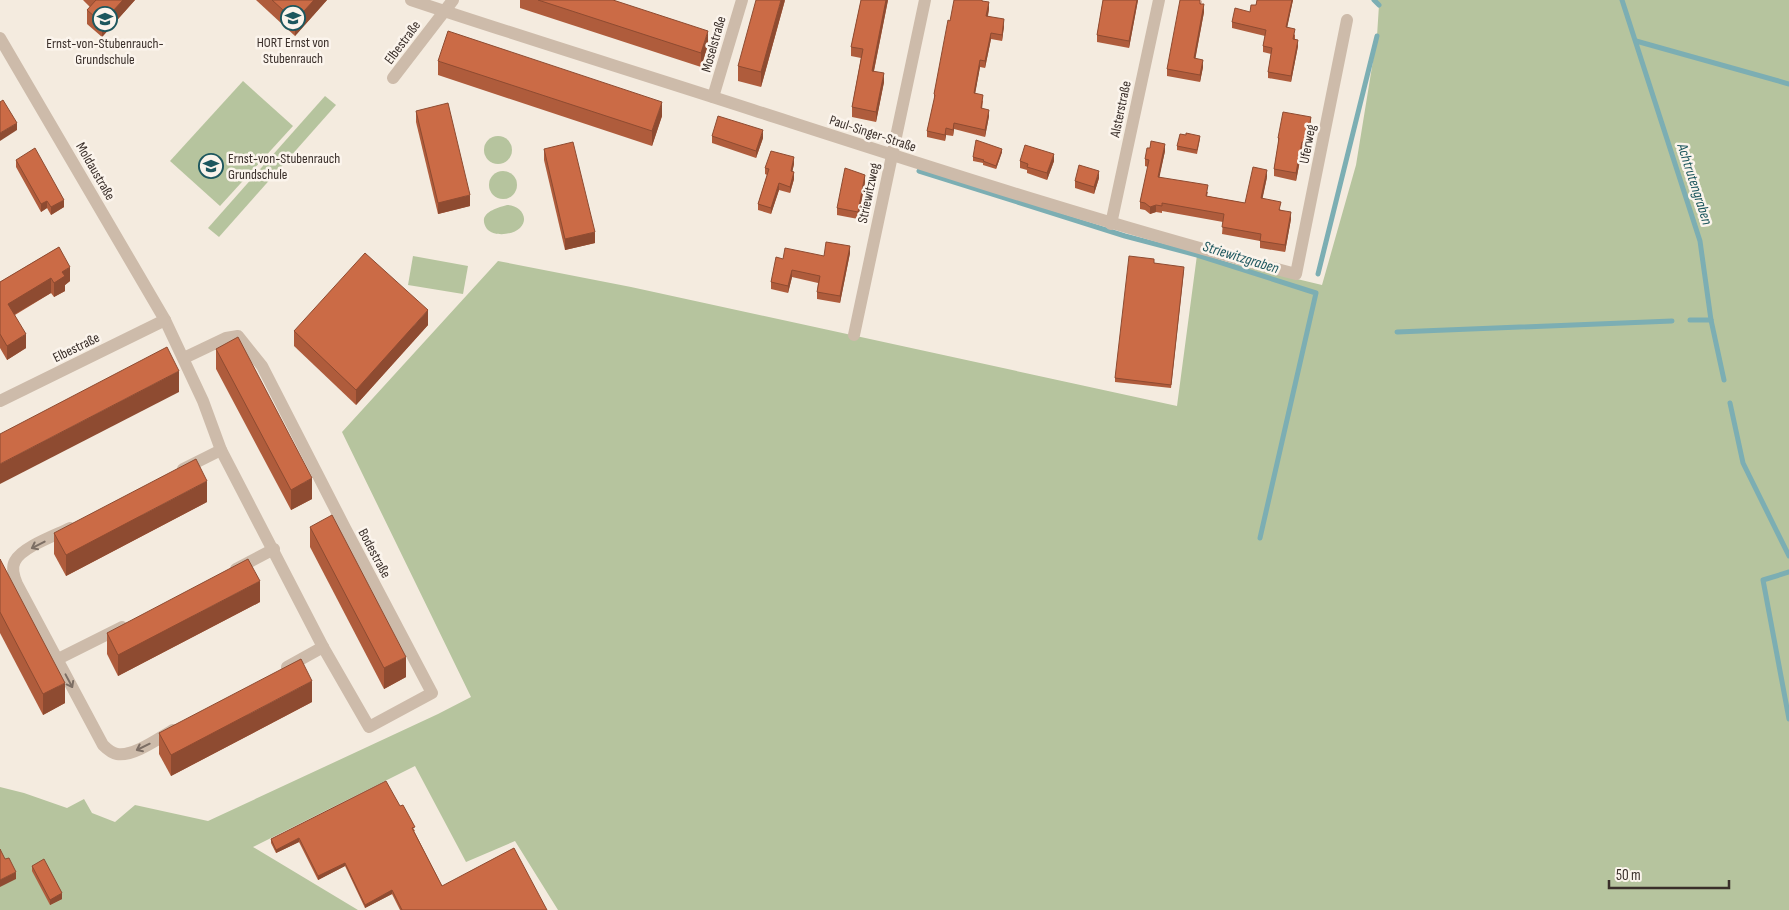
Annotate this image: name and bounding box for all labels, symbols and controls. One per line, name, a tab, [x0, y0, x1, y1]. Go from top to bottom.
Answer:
school or university icon: HORT Ernst von Stubenrauch	[280, 5, 306, 31]
school or university icon: Ernst-von-Stubenrauch- Grundschule	[92, 6, 118, 32]
street label: Moselstraße	[697, 14, 730, 74]
street label: Elbestraße	[381, 17, 424, 67]
place label: HORT Ernst von Stubenrauch	[257, 34, 329, 67]
place label: Ernst-von-Stubenrauch- Grundschule	[46, 35, 164, 68]
street label: Alsterstraße	[1106, 79, 1135, 140]
street label: Paul-Singer-Straße	[827, 111, 918, 156]
street label: Uferweg	[1295, 123, 1320, 165]
street label: Moldaustraße	[72, 139, 119, 203]
water label: Achtrutengraben	[1672, 140, 1717, 227]
place label: Ernst-von-Stubenrauch Grundschule	[228, 150, 340, 183]
school or university icon: Ernst-von-Stubenrauch Grundschule	[198, 153, 224, 179]
street label: Striewitzweg	[854, 161, 883, 225]
water label: Striewitzgraben	[1201, 237, 1281, 278]
street label: Elbestraße	[50, 329, 102, 366]
street label: Bodestraße	[354, 526, 395, 581]
one-way arrow	[30, 540, 45, 550]
one-way arrow	[65, 673, 74, 688]
one-way arrow	[135, 742, 150, 752]
scale bar	[1609, 858, 1729, 890]
text: 50 m	[1616, 866, 1641, 885]

